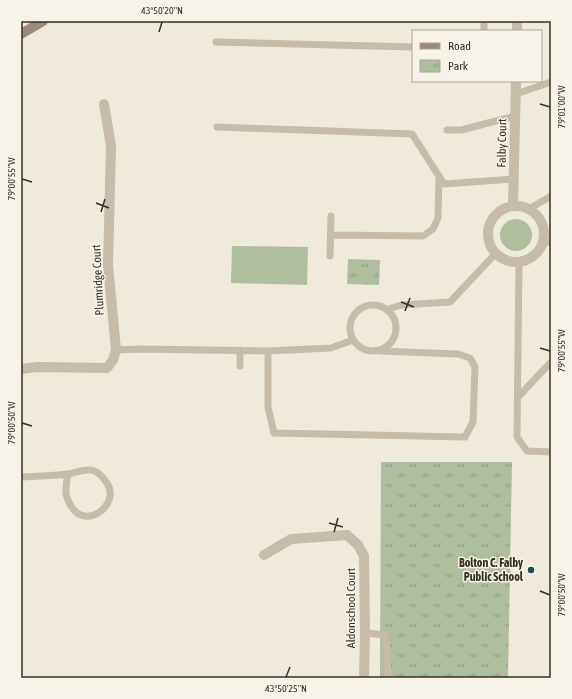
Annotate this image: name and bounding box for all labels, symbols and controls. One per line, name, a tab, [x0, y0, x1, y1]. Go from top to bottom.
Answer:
text: 43°50'20"N	[141, 5, 183, 16]
legend	[412, 30, 542, 82]
text: Road	[448, 39, 471, 53]
text: Park	[448, 59, 469, 73]
text: 79°01'00"W	[556, 85, 567, 129]
street label: Falby Court	[495, 118, 509, 168]
text: 79°00'55"W	[6, 157, 17, 201]
street label: Plumridge Court	[89, 244, 107, 316]
text: 79°00'55"W	[556, 329, 567, 373]
text: 79°00'50"W	[6, 401, 17, 445]
place label: Bolton C. Falby Public School	[459, 556, 524, 584]
marker: Bolton C. Falby Public School	[526, 565, 536, 575]
street label: Aldonschool Court	[344, 567, 358, 648]
text: 79°00'50"W	[556, 573, 567, 617]
text: 43°50'25"N	[265, 683, 307, 694]

